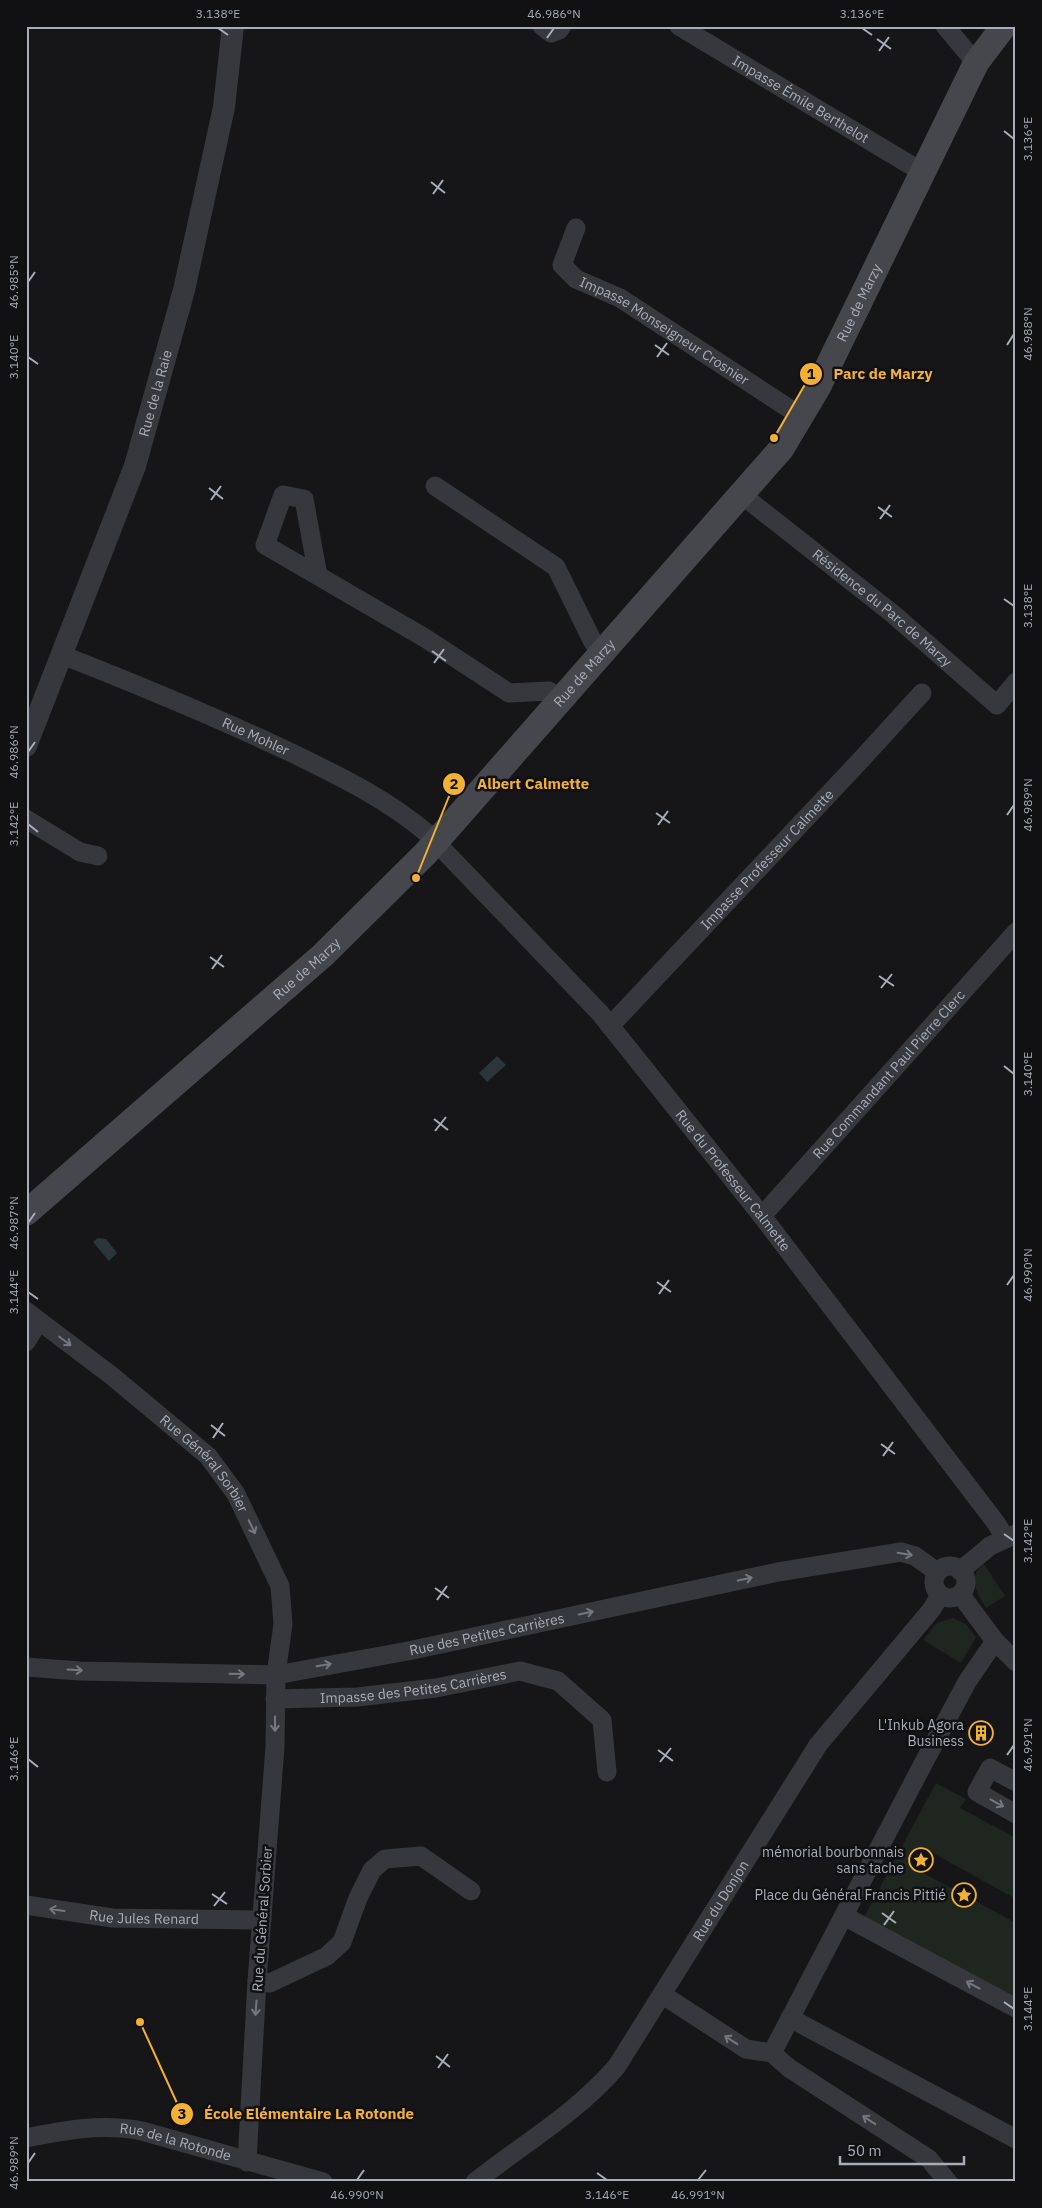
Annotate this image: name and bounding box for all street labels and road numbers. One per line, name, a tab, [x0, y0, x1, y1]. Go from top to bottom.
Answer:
street label: Impasse Émile Berthelot	[729, 51, 872, 147]
street label: Rue de Marzy	[832, 261, 886, 345]
street label: Impasse Monseigneur Crosnier	[577, 273, 752, 389]
street label: Rue de la Raie	[135, 348, 176, 439]
street label: Résidence du Parc de Marzy	[809, 545, 956, 671]
street label: Rue de Marzy	[550, 635, 619, 711]
street label: Rue Mohler	[219, 713, 292, 759]
street label: Impasse Professeur Calmette	[697, 785, 838, 933]
street label: Rue de Marzy	[269, 934, 344, 1004]
street label: Rue Commandant Paul Pierre Clerc	[809, 986, 969, 1162]
street label: Rue du Professeur Calmette	[672, 1106, 795, 1255]
street label: Rue Général Sorbier	[156, 1411, 252, 1515]
street label: Rue des Petites Carrières	[408, 1609, 566, 1659]
street label: Impasse des Petites Carrières	[320, 1665, 508, 1707]
street label: Rue du Général Sorbier	[248, 1846, 276, 1992]
street label: Rue du Donjon	[689, 1857, 753, 1944]
street label: Rue Jules Renard	[88, 1906, 199, 1928]
street label: Rue de la Rotonde	[119, 2119, 234, 2165]

